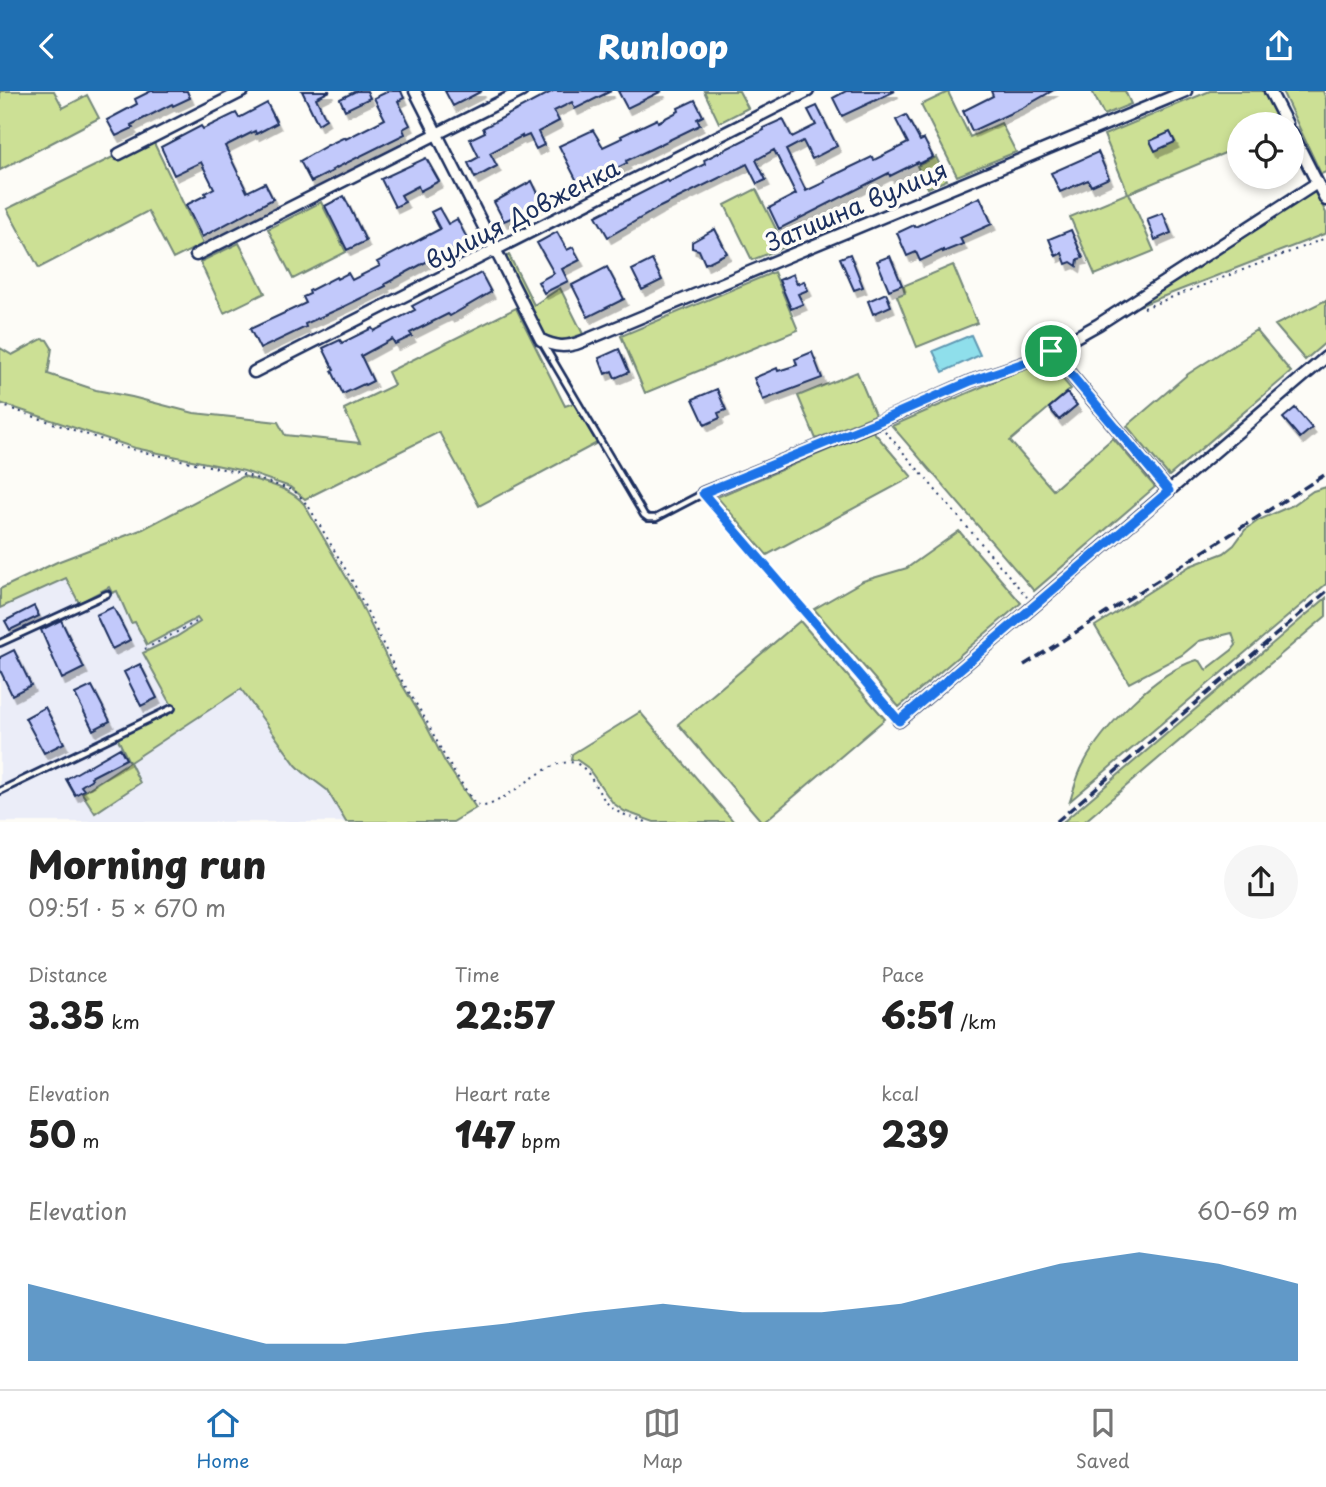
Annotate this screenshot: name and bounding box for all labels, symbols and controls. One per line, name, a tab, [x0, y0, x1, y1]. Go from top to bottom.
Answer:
text: Runloop	[598, 22, 728, 70]
icon: back	[28, 27, 66, 65]
icon: share	[1260, 27, 1298, 65]
map controls	[1227, 112, 1304, 189]
button: locate	[1227, 112, 1304, 189]
street label: вулиця Довженка	[419, 148, 625, 278]
street label: Затишна вулиця	[760, 150, 952, 260]
pin	[1021, 321, 1081, 381]
icon: arrive	[1032, 332, 1070, 370]
text: Morning run	[28, 835, 266, 892]
button: share	[1224, 845, 1298, 919]
text: 09:51 · 5 × 670 m	[28, 890, 226, 925]
text: Distance	[28, 960, 108, 988]
text: Time	[455, 960, 500, 988]
text: Pace	[881, 960, 924, 988]
text: 3.35	[28, 988, 105, 1041]
text: 22:57	[455, 988, 555, 1041]
text: 6:51	[881, 988, 954, 1041]
text: km	[105, 1007, 140, 1035]
text: /km	[954, 1007, 997, 1035]
text: Elevation	[28, 1079, 110, 1107]
text: Heart rate	[455, 1079, 551, 1107]
text: kcal	[881, 1079, 919, 1107]
text: 50	[28, 1107, 76, 1160]
text: 147	[455, 1107, 515, 1160]
text: 239	[881, 1107, 949, 1160]
text: m	[76, 1126, 100, 1154]
text: bpm	[515, 1126, 561, 1154]
text: Elevation	[28, 1193, 127, 1228]
text: 60–69 m	[1197, 1193, 1298, 1228]
tab: Home	[196, 1404, 249, 1474]
tab: Map	[642, 1404, 683, 1474]
tab: Saved	[1076, 1404, 1130, 1474]

